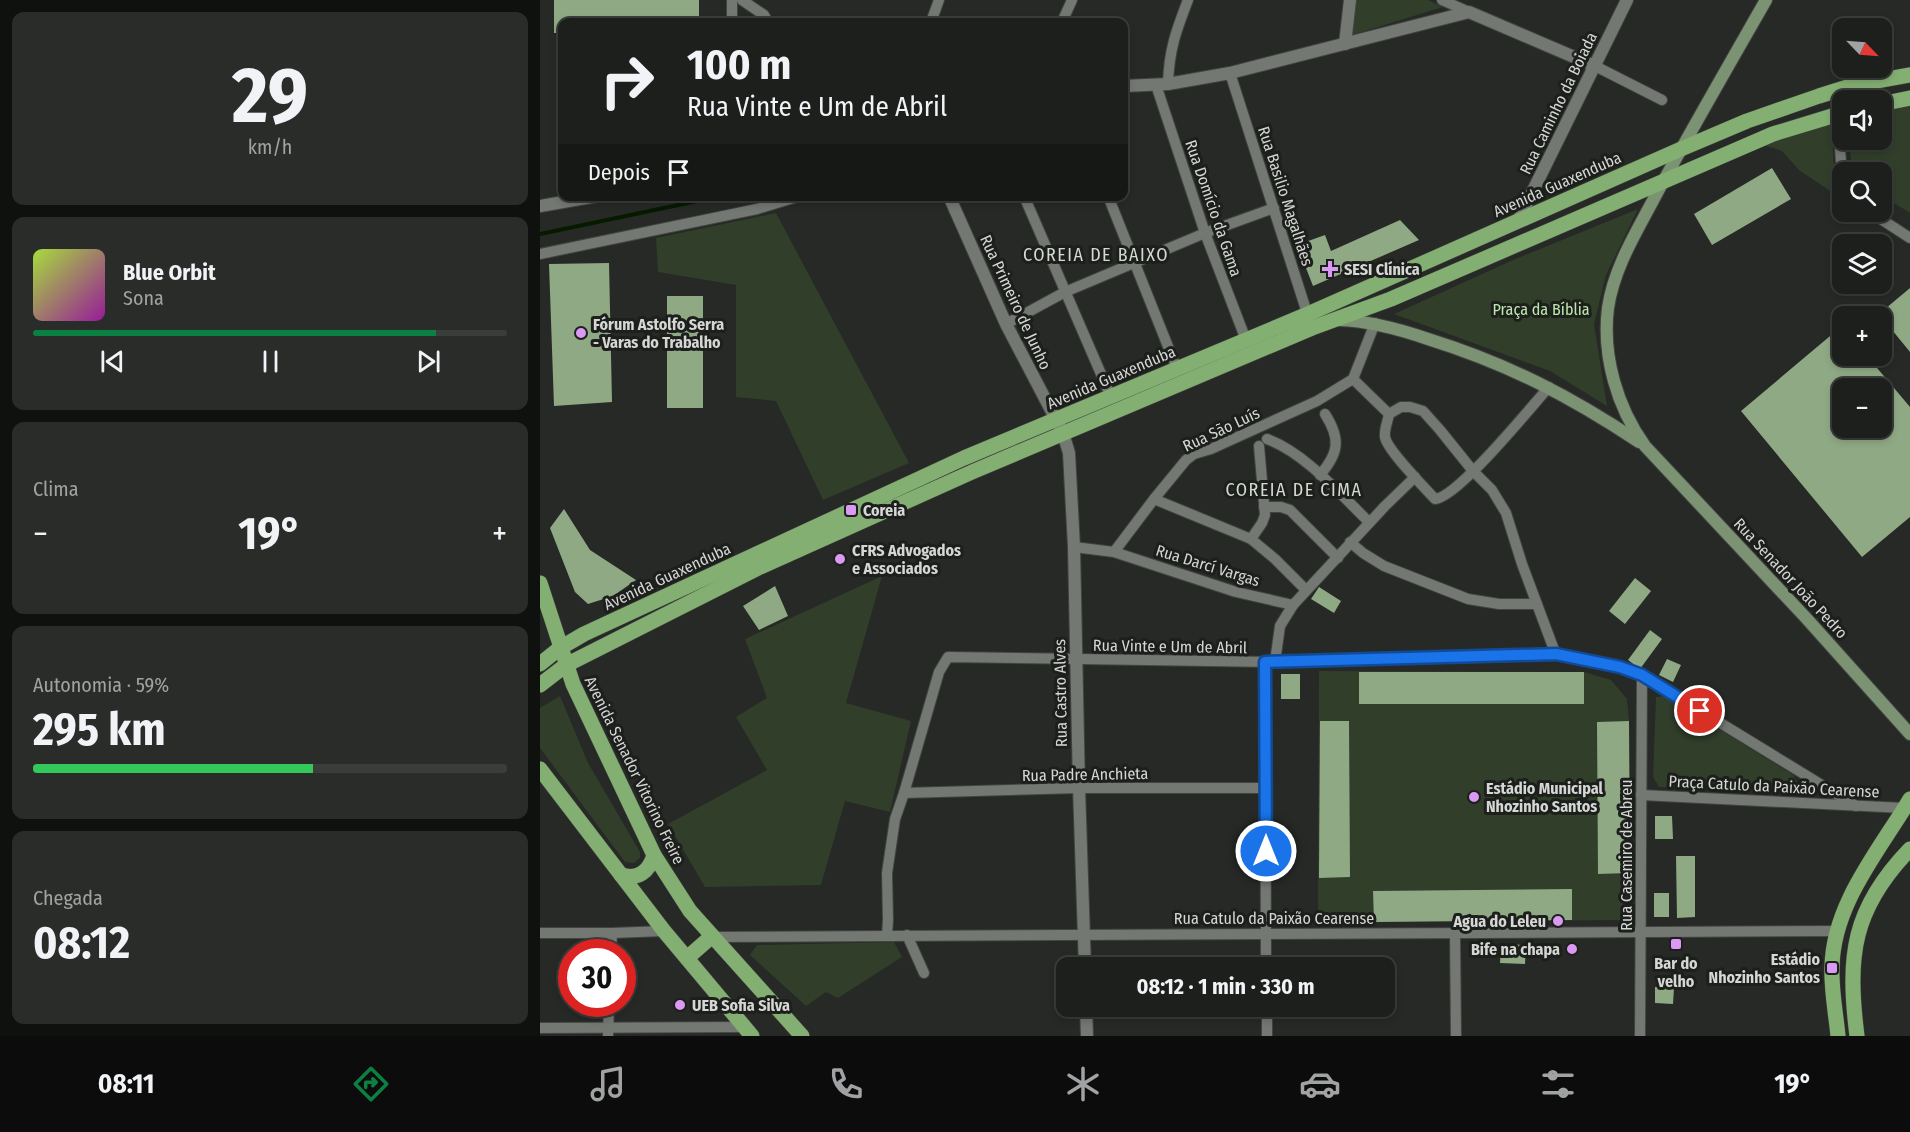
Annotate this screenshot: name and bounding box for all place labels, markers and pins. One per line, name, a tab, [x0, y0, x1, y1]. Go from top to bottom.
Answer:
marker: SESI Clínica	[1321, 260, 1339, 278]
place label: SESI Clínica	[1344, 260, 1420, 279]
place label: Fórum Astolfo Serra - Varas do Trabalho	[593, 315, 724, 352]
marker: Fórum Astolfo Serra - Varas do Trabalho	[574, 326, 588, 340]
place label: Coreia	[863, 501, 905, 520]
marker: Coreia	[844, 503, 858, 517]
place label: CFRS Advogados e Associados	[852, 541, 961, 578]
marker: CFRS Advogados e Associados	[833, 552, 847, 566]
pin	[1674, 685, 1725, 736]
place label: Estádio Municipal Nhozinho Santos	[1486, 779, 1603, 816]
marker: Estádio Municipal Nhozinho Santos	[1467, 790, 1481, 804]
place label: Agua do Leleu	[1452, 912, 1546, 931]
marker: Agua do Leleu	[1551, 914, 1565, 928]
marker: Bar do velho	[1669, 937, 1683, 951]
place label: Bife na chapa	[1471, 940, 1560, 959]
marker: Bife na chapa	[1565, 942, 1579, 956]
place label: Estádio Nhozinho Santos	[1709, 950, 1820, 987]
place label: Bar do velho	[1654, 954, 1698, 991]
marker: Estádio Nhozinho Santos	[1825, 961, 1839, 975]
place label: UEB Sofia Silva	[692, 996, 790, 1015]
marker: UEB Sofia Silva	[673, 998, 687, 1012]

